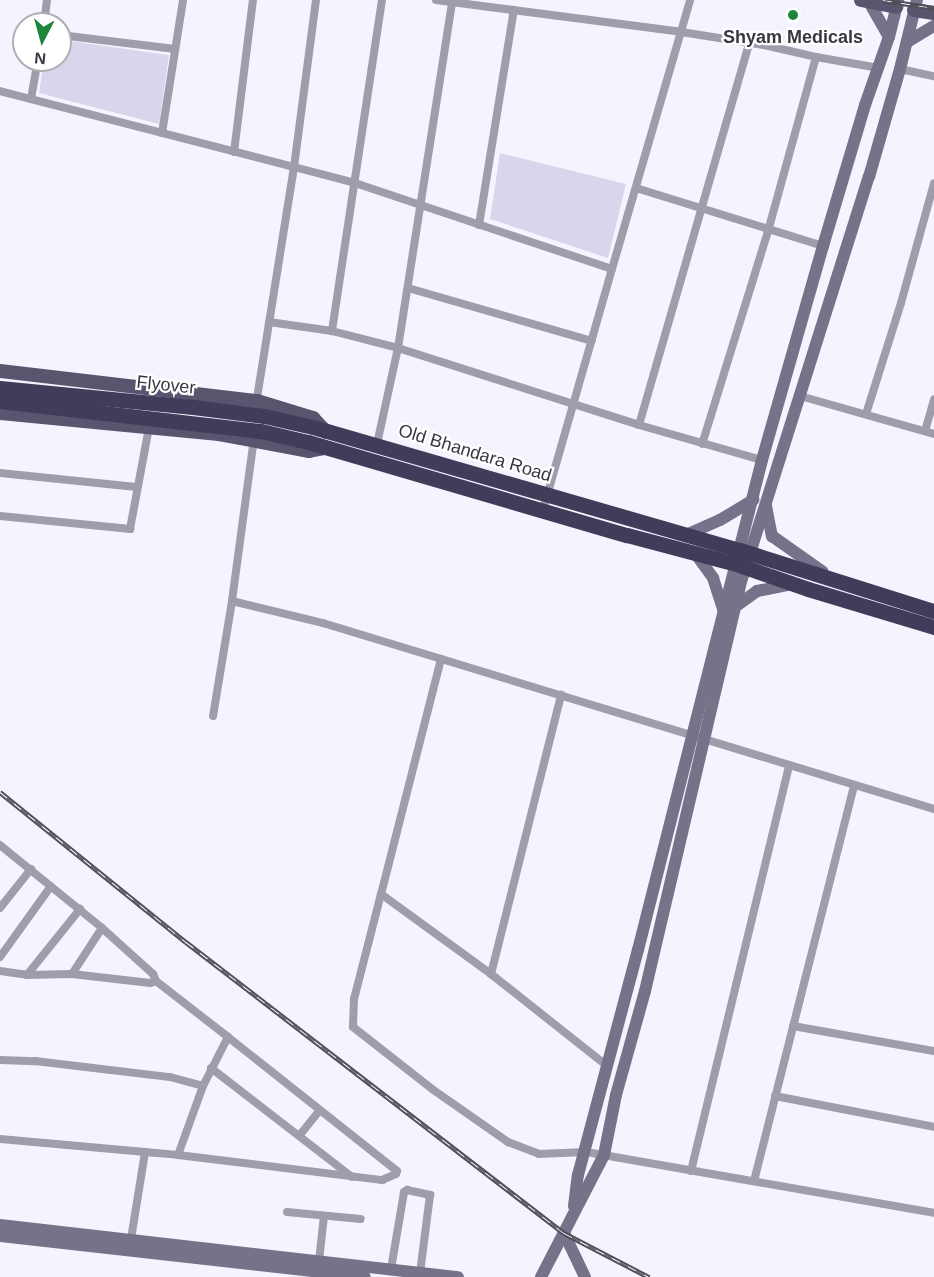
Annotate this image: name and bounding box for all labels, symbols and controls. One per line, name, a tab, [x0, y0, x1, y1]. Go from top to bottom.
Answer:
marker: Shyam Medicals	[784, 6, 802, 24]
north arrow	[12, 12, 72, 72]
place label: Shyam Medicals	[723, 26, 863, 48]
text: N	[34, 49, 47, 67]
street label: Flyover	[136, 371, 196, 399]
street label: Old Bhandara Road	[396, 419, 554, 487]

